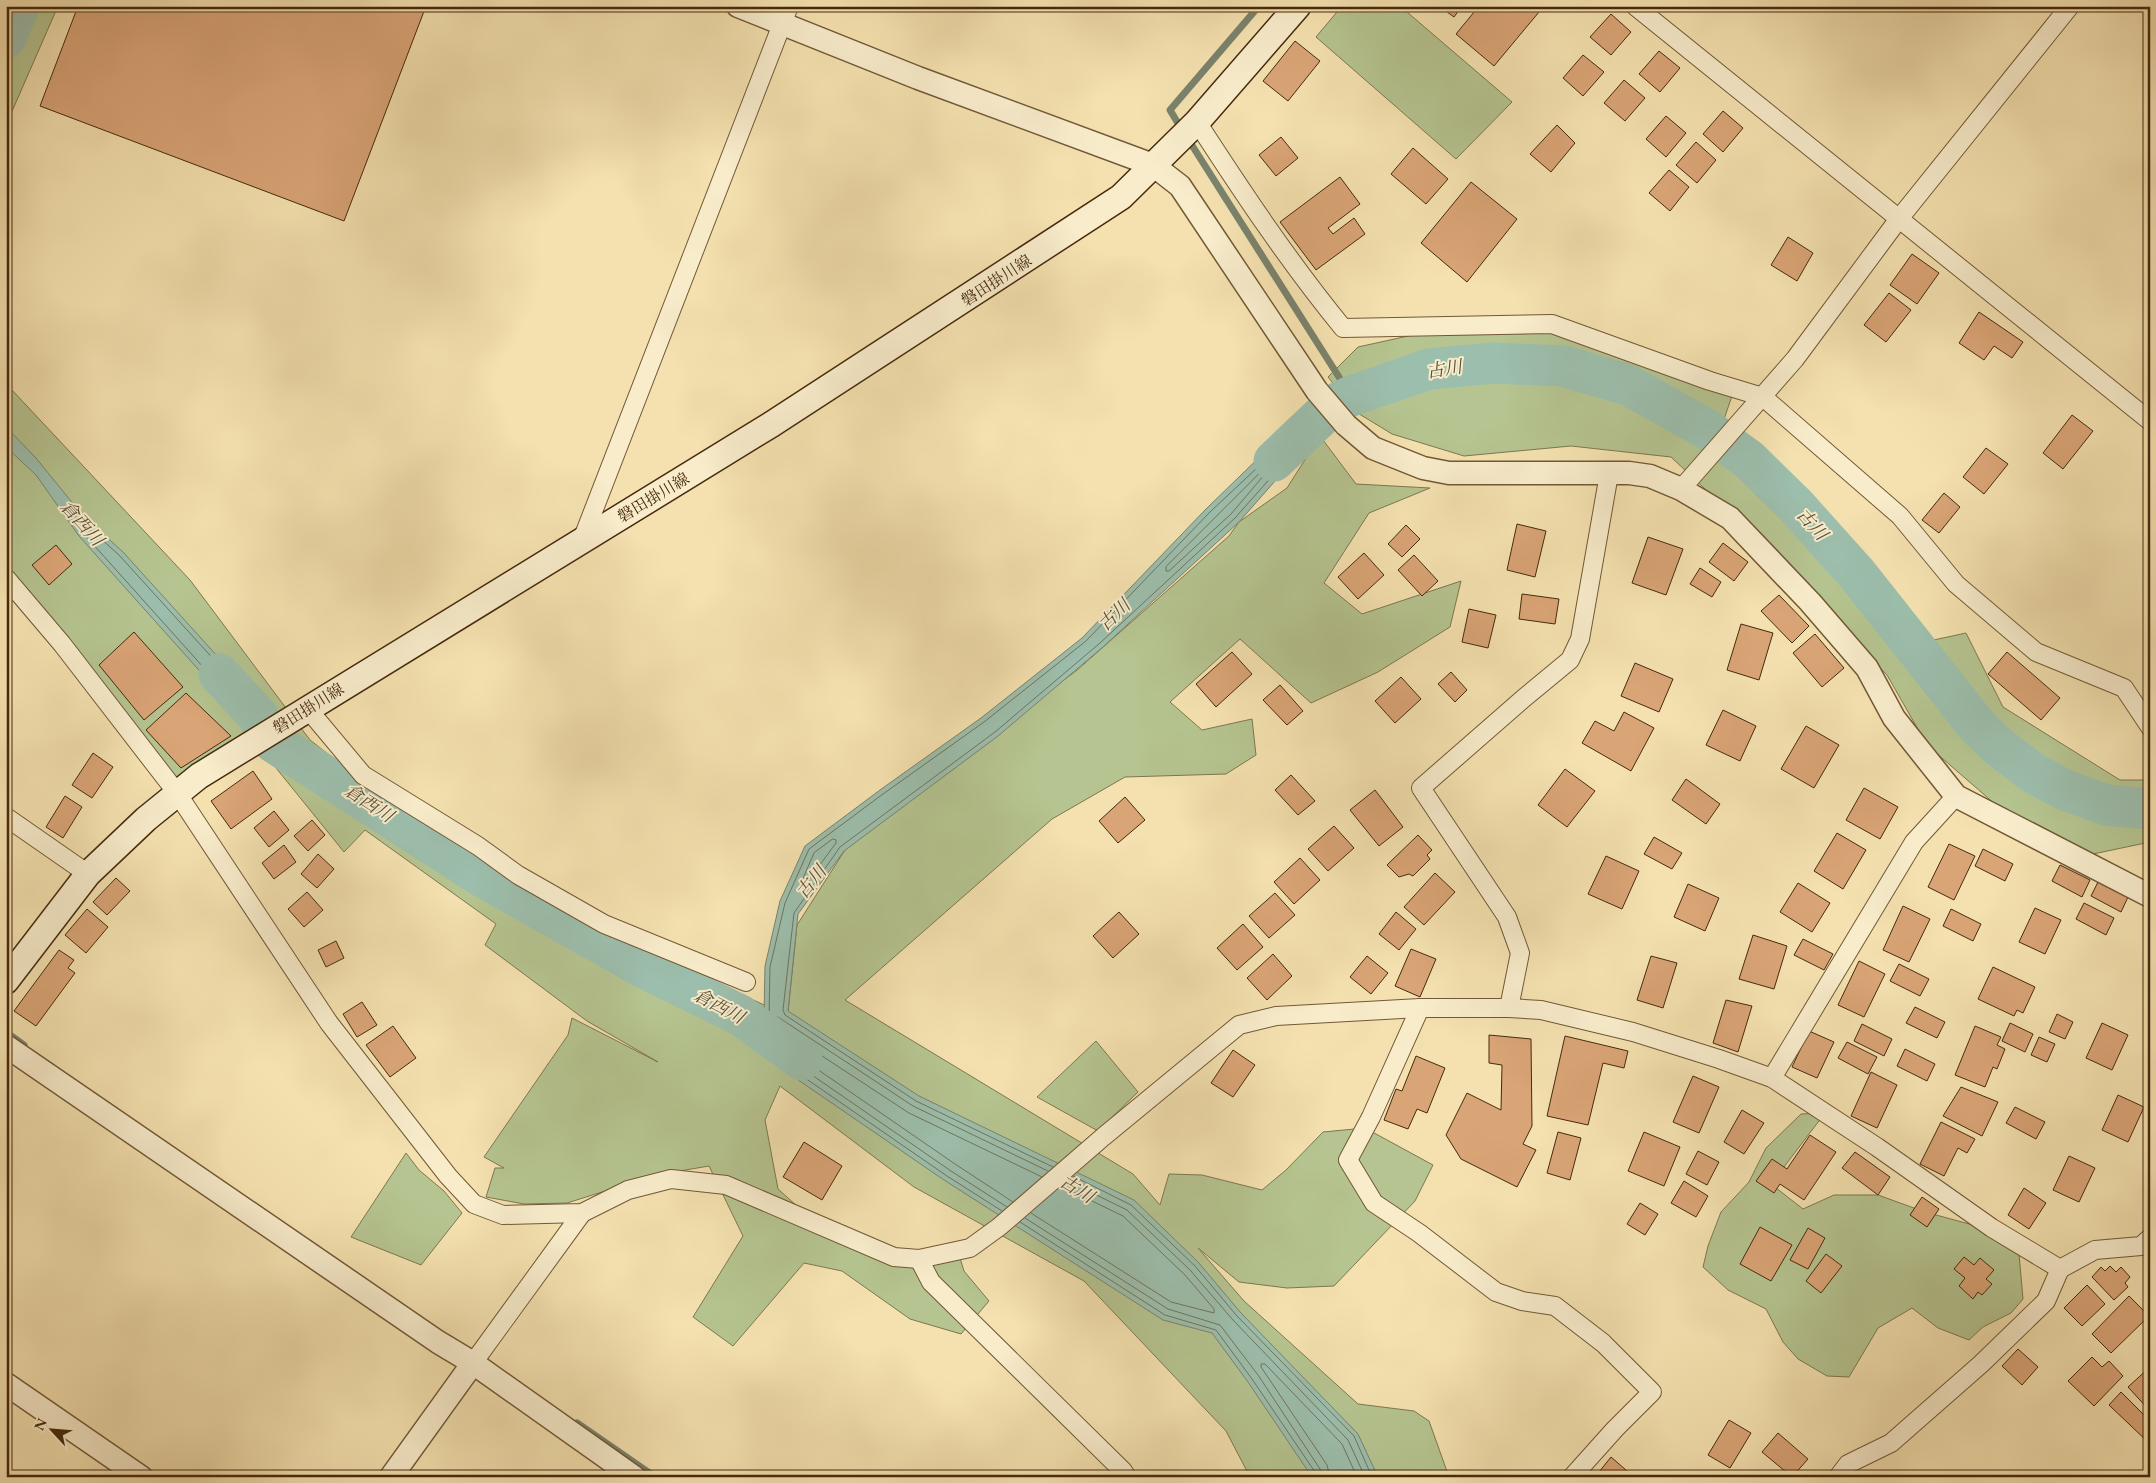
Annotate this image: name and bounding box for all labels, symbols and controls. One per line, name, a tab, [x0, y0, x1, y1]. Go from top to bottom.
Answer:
street label: 磐田掛川線	[957, 250, 1036, 311]
water label: 古川	[1424, 354, 1465, 383]
street label: 磐田掛川線	[614, 468, 693, 527]
water label: 倉西川	[56, 495, 110, 552]
water label: 古川	[1792, 503, 1834, 546]
water label: 古川	[1093, 592, 1136, 635]
street label: 磐田掛川線	[269, 678, 348, 739]
water label: 倉西川	[340, 778, 400, 828]
water label: 古川	[790, 859, 832, 903]
water label: 倉西川	[690, 983, 750, 1029]
water label: 古川	[1056, 1169, 1100, 1209]
north arrow	[28, 1406, 78, 1456]
text: N	[30, 1415, 51, 1433]

